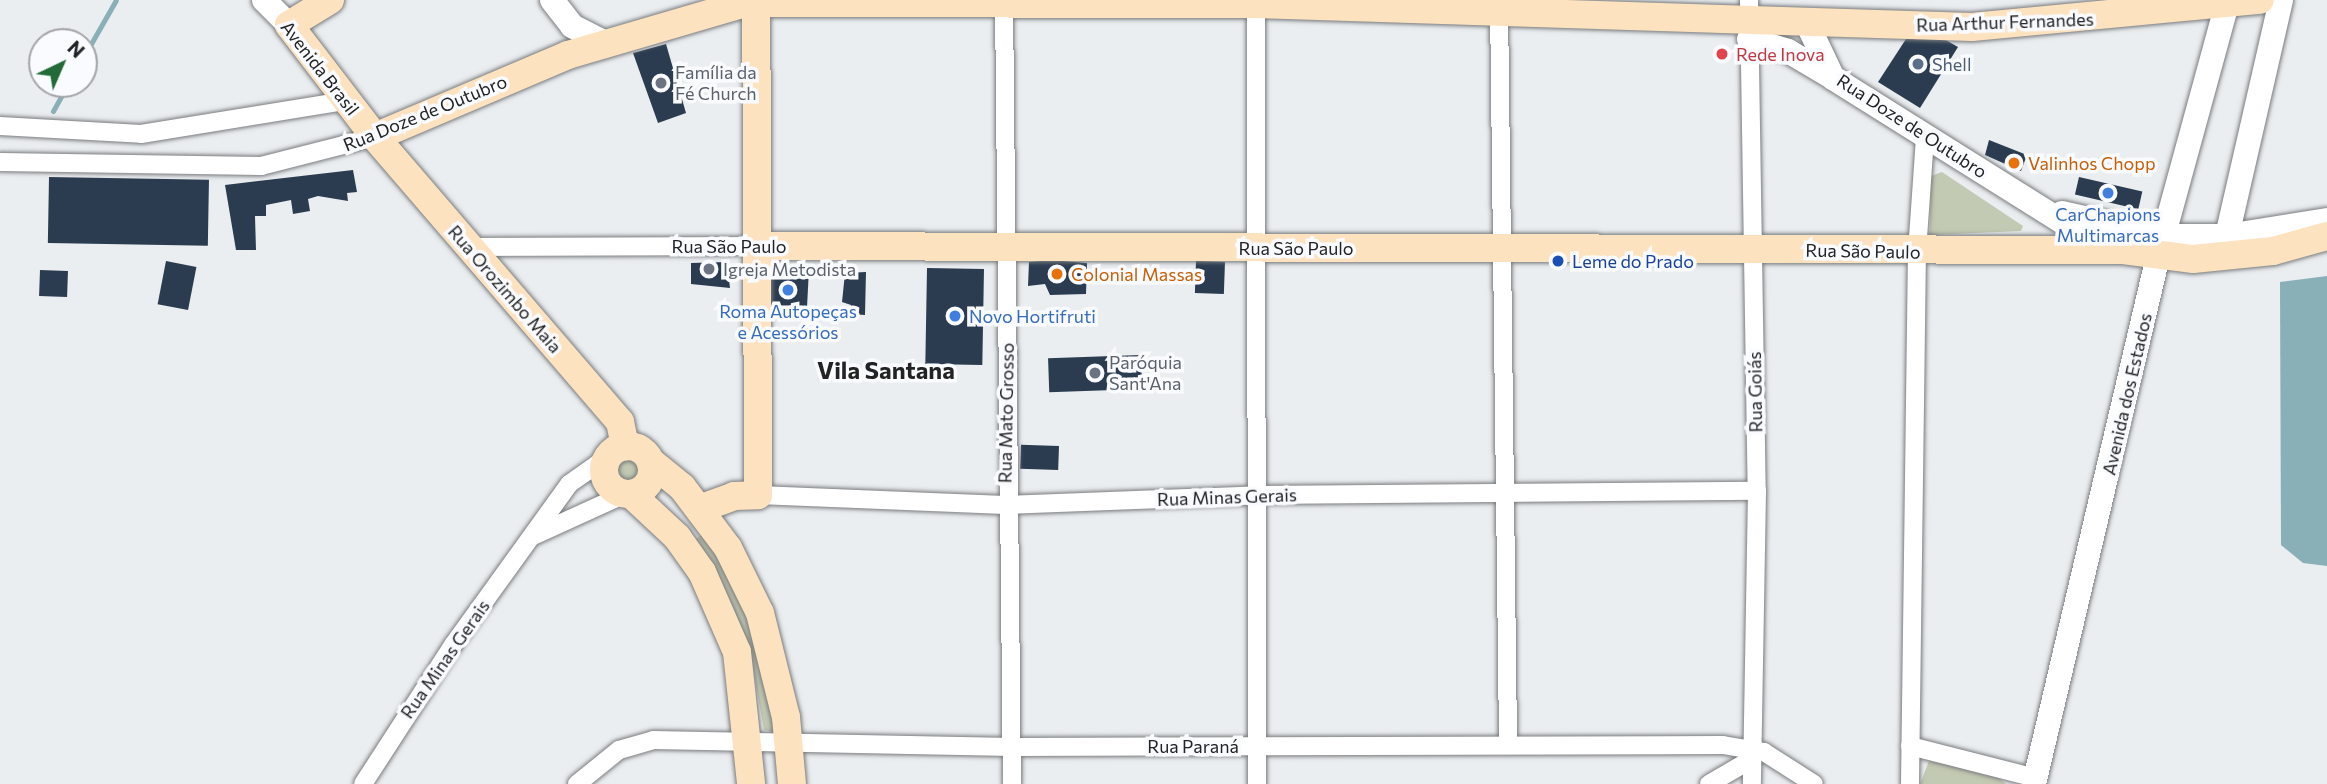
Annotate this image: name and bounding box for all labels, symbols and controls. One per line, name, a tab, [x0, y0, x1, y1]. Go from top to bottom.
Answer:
street label: Rua Arthur Fernandes	[1916, 8, 2094, 36]
street label: Avenida Brasil	[276, 17, 364, 119]
north arrow	[28, 28, 98, 98]
text: N	[63, 36, 90, 62]
place label: Rede Inova	[1736, 43, 1825, 65]
marker: Rede Inova	[1714, 46, 1730, 62]
place label: Shell	[1932, 53, 1972, 75]
marker: Shell	[1910, 56, 1926, 72]
place label: Família da Fé Church	[675, 62, 757, 104]
street label: Rua Doze de Outubro	[1833, 69, 1991, 183]
street label: Rua Doze de Outubro	[340, 70, 510, 156]
marker: Família da Fé Church	[653, 75, 669, 91]
place label: Valinhos Chopp	[2028, 152, 2156, 174]
marker: Valinhos Chopp	[2006, 155, 2022, 171]
marker: CarChapions Multimarcas	[2100, 185, 2116, 201]
place label: CarChapions Multimarcas	[2055, 204, 2161, 246]
street label: Rua Orozimbo Maia	[444, 221, 566, 357]
street label: Rua São Paulo	[671, 235, 787, 257]
street label: Rua São Paulo	[1238, 237, 1354, 259]
street label: Rua São Paulo	[1805, 239, 1921, 263]
place label: Leme do Prado	[1572, 250, 1694, 272]
marker: Leme do Prado	[1550, 253, 1566, 269]
place label: Igreja Metodista	[723, 258, 856, 280]
marker: Igreja Metodista	[701, 261, 717, 277]
place label: Colonial Massas	[1071, 263, 1202, 285]
marker: Colonial Massas	[1049, 266, 1065, 282]
marker: Roma Autopeças e Acessórios	[780, 282, 796, 298]
place label: Roma Autopeças e Acessórios	[719, 301, 857, 344]
place label: Novo Hortifruti	[969, 305, 1096, 327]
marker: Novo Hortifruti	[947, 308, 963, 324]
street label: Avenida dos Estados	[2098, 311, 2156, 477]
street label: Rua Mato Grosso	[994, 343, 1018, 483]
street label: Rua Goiás	[1743, 351, 1767, 433]
place label: Paróquia Sant'Ana	[1109, 352, 1182, 394]
district label: Vila Santana	[817, 356, 955, 384]
marker: Paróquia Sant'Ana	[1087, 365, 1103, 381]
street label: Rua Minas Gerais	[1157, 484, 1297, 510]
street label: Rua Minas Gerais	[396, 595, 494, 723]
street label: Rua Paraná	[1147, 735, 1239, 757]

